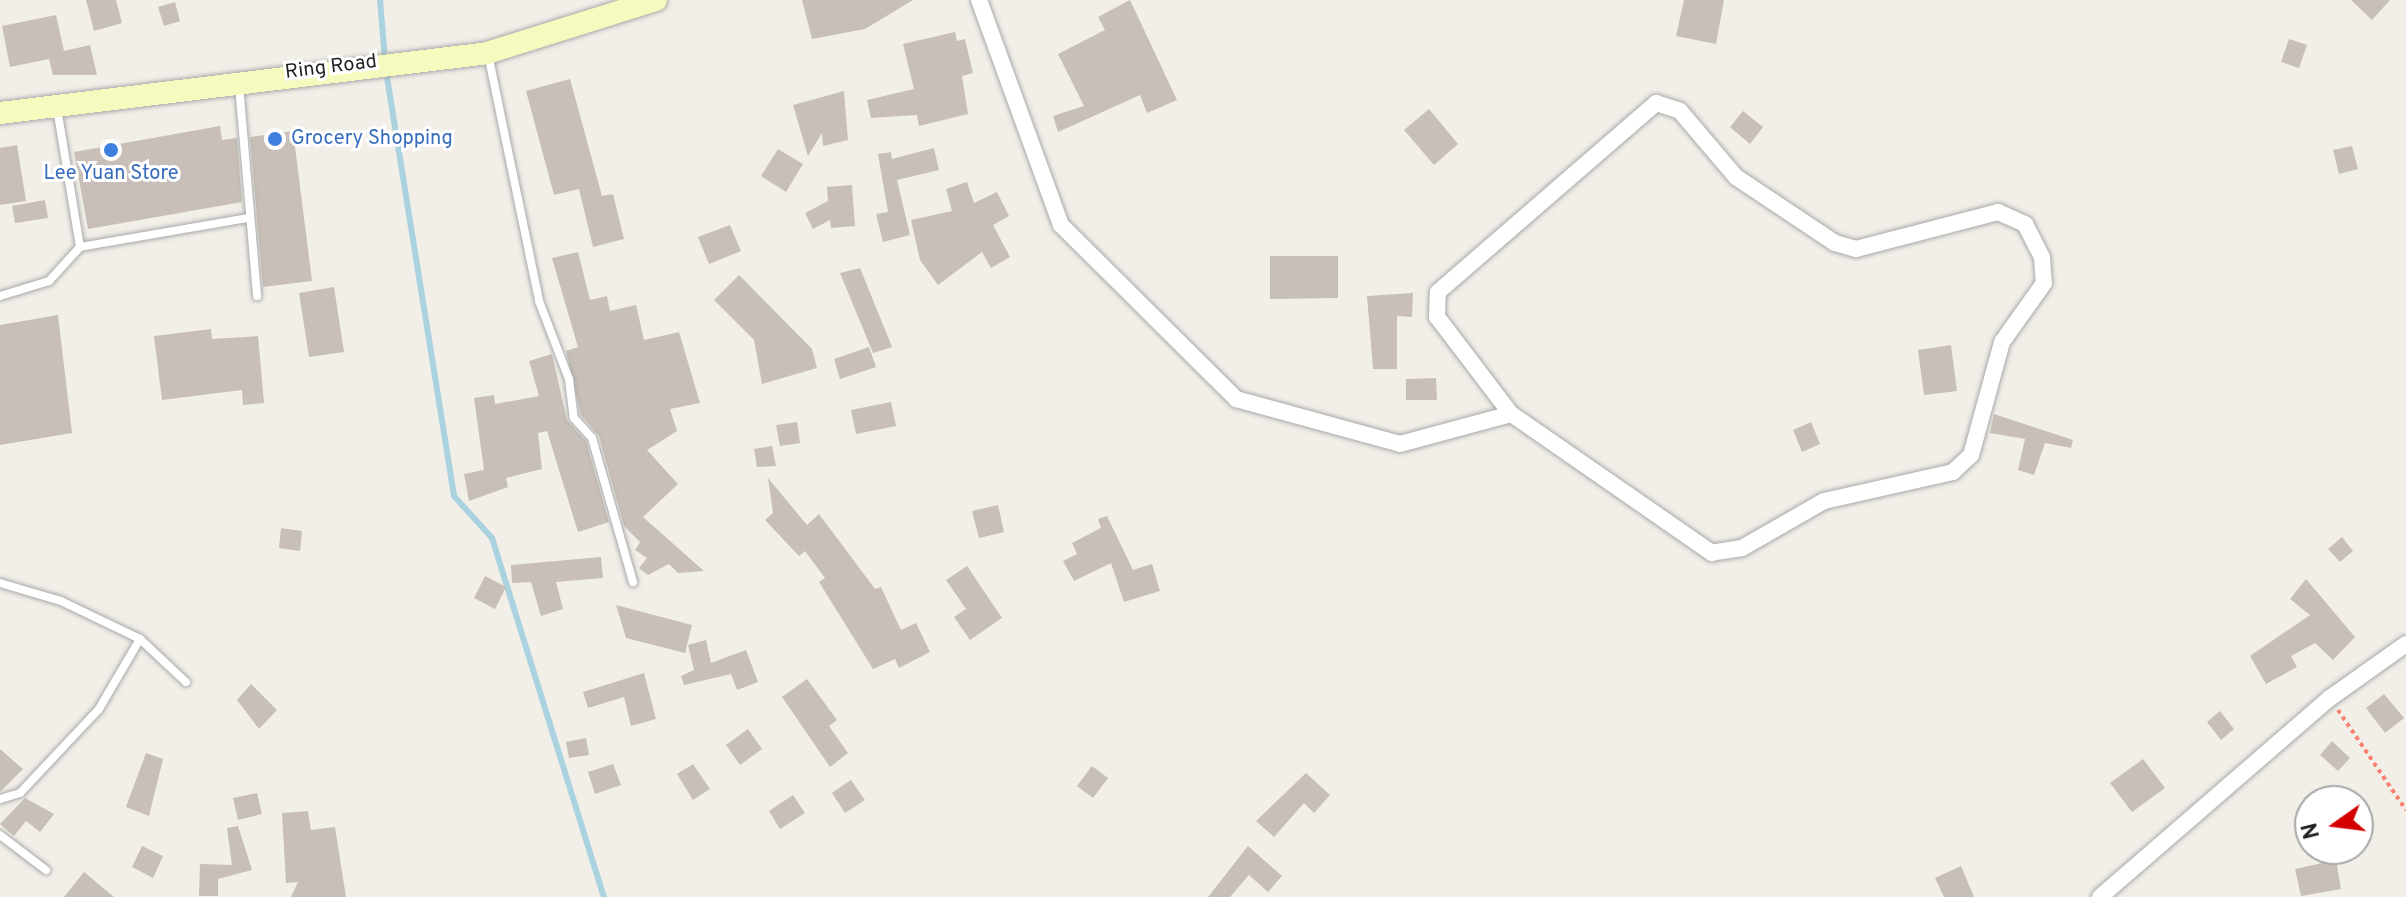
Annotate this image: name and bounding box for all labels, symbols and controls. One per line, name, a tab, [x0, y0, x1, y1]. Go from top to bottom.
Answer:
street label: Ring Road	[284, 50, 378, 86]
place label: Grocery Shopping	[291, 127, 453, 151]
marker: Grocery Shopping	[266, 130, 284, 148]
marker: Lee Yuan Store	[102, 141, 120, 159]
place label: Lee Yuan Store	[43, 162, 179, 186]
north arrow	[2294, 785, 2374, 865]
text: N	[2297, 820, 2327, 841]

